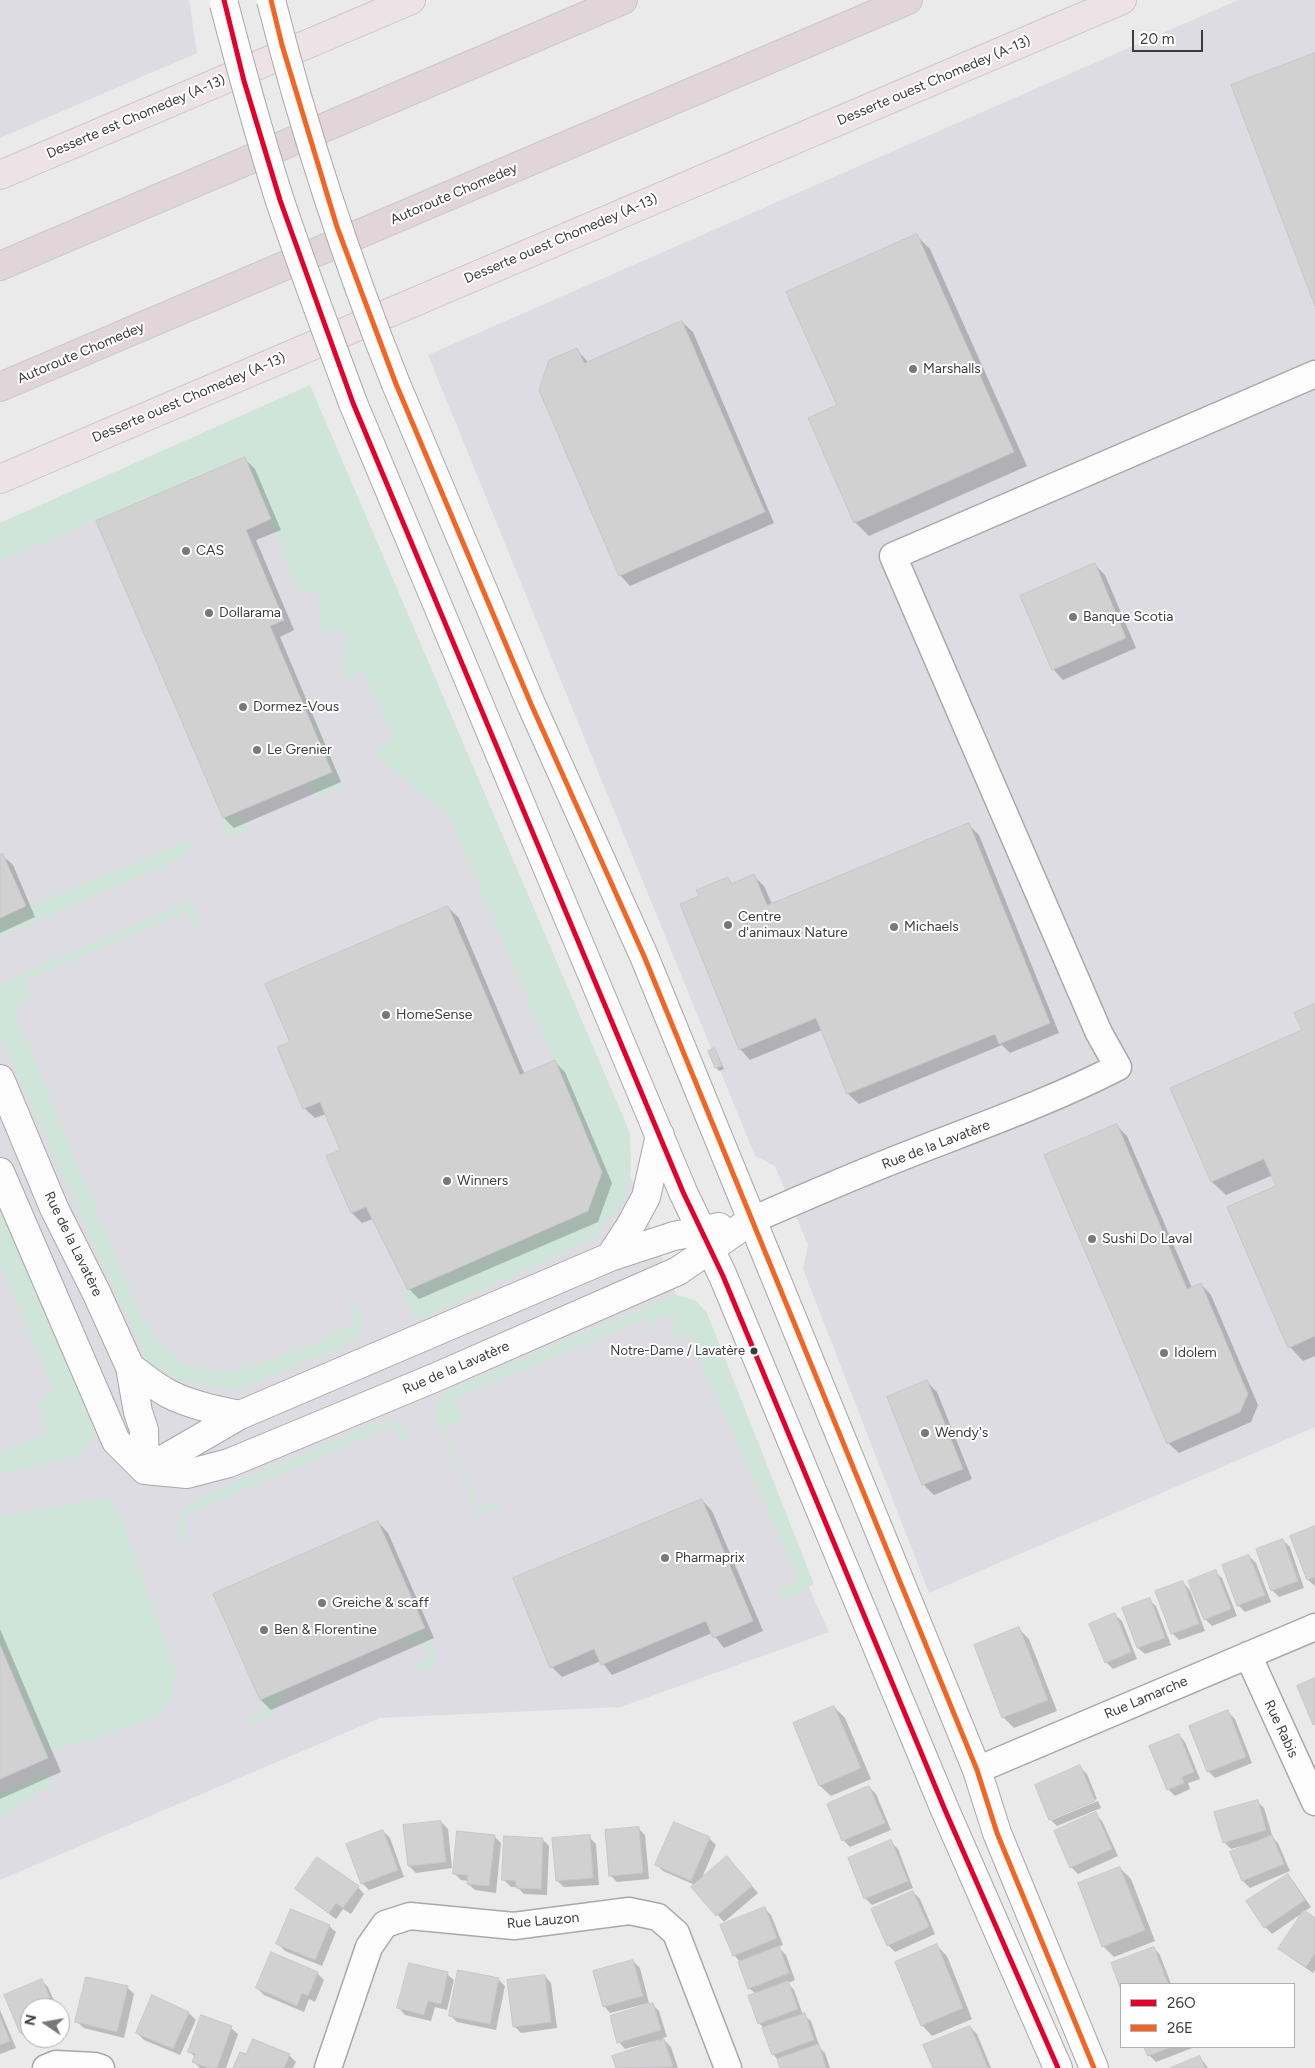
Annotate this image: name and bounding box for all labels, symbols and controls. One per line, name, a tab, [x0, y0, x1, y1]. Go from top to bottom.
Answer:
scale bar	[1135, 20, 1206, 52]
text: 20 m	[1140, 30, 1174, 48]
street label: Desserte ouest Chomedey (A-13)	[835, 33, 1033, 129]
street label: Desserte est Chomedey (A-13)	[44, 72, 228, 162]
street label: Autoroute Chomedey	[388, 160, 520, 228]
street label: Desserte ouest Chomedey (A-13)	[462, 191, 660, 287]
street label: Autoroute Chomedey	[15, 319, 147, 387]
street label: Desserte ouest Chomedey (A-13)	[90, 350, 288, 446]
place label: Marshalls	[923, 361, 981, 377]
marker: Marshalls	[907, 363, 919, 375]
place label: CAS	[196, 543, 224, 559]
marker: CAS	[180, 545, 192, 557]
place label: Dollarama	[219, 605, 281, 621]
marker: Dollarama	[203, 607, 215, 619]
place label: Banque Scotia	[1083, 609, 1173, 625]
marker: Banque Scotia	[1067, 611, 1079, 623]
place label: Dormez-Vous	[253, 699, 339, 715]
marker: Dormez-Vous	[237, 701, 249, 713]
place label: Le Grenier	[267, 742, 332, 758]
marker: Le Grenier	[251, 744, 263, 756]
place label: Centre d'animaux Nature	[738, 909, 848, 942]
marker: Centre d'animaux Nature	[722, 919, 734, 931]
place label: Michaels	[904, 919, 959, 935]
marker: Michaels	[888, 921, 900, 933]
place label: HomeSense	[396, 1007, 472, 1023]
marker: HomeSense	[380, 1009, 392, 1021]
street label: Rue de la Lavatère	[880, 1117, 992, 1173]
place label: Winners	[457, 1173, 508, 1189]
marker: Winners	[441, 1175, 453, 1187]
street label: Rue de la Lavatère	[40, 1189, 106, 1299]
place label: Sushi Do Laval	[1102, 1231, 1192, 1247]
marker: Sushi Do Laval	[1086, 1233, 1098, 1245]
street label: Rue de la Lavatère	[400, 1338, 512, 1398]
place label: Notre-Dame / Lavatère	[610, 1343, 745, 1359]
place label: Idolem	[1174, 1345, 1217, 1361]
marker: Notre-Dame / Lavatère	[749, 1346, 759, 1356]
marker: Idolem	[1158, 1347, 1170, 1359]
place label: Wendy's	[935, 1425, 988, 1441]
marker: Wendy's	[919, 1427, 931, 1439]
place label: Pharmaprix	[675, 1550, 745, 1566]
marker: Pharmaprix	[659, 1552, 671, 1564]
place label: Greiche & scaff	[332, 1595, 429, 1611]
marker: Greiche & scaff	[316, 1597, 328, 1609]
place label: Ben & Florentine	[274, 1622, 377, 1638]
marker: Ben & Florentine	[258, 1624, 270, 1636]
street label: Rue Lamarche	[1102, 1673, 1190, 1723]
street label: Rue Rabis	[1260, 1698, 1302, 1760]
street label: Rue Lauzon	[506, 1909, 580, 1933]
legend	[1120, 1983, 1295, 2048]
text: 26O	[1167, 1994, 1196, 2012]
north arrow	[20, 1998, 70, 2048]
text: N	[21, 2013, 40, 2027]
text: 26E	[1167, 2019, 1193, 2037]

